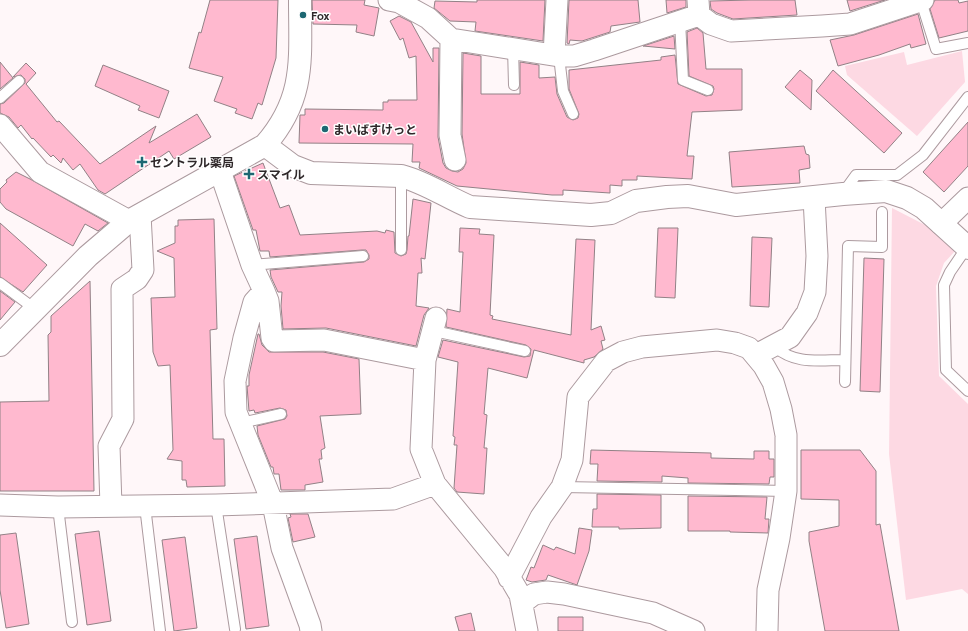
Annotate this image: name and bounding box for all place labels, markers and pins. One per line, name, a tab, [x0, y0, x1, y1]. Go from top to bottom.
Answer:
place label: Fox	[311, 8, 330, 23]
marker: Fox	[298, 10, 308, 20]
place label: まいばすけっと	[333, 122, 417, 137]
marker: まいばすけっと	[320, 124, 330, 134]
place label: セントラル薬局	[150, 155, 234, 170]
marker: セントラル薬局	[137, 157, 147, 167]
place label: スマイル	[257, 167, 305, 182]
marker: スマイル	[244, 169, 254, 179]

